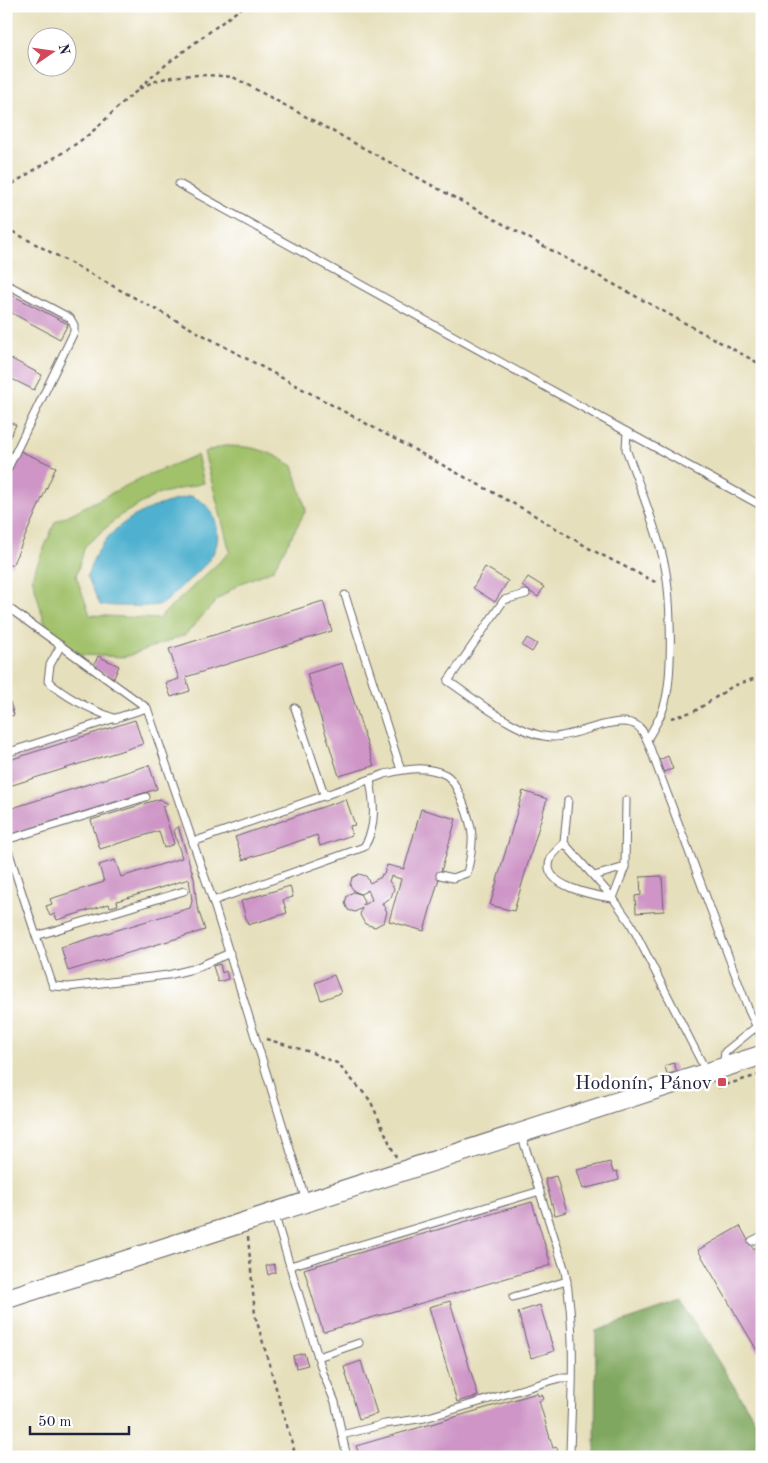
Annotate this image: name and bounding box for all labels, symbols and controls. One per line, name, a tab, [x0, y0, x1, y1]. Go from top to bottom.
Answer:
north arrow	[28, 28, 78, 78]
text: N	[56, 43, 72, 56]
place label: Hodonín, Pánov	[575, 1074, 712, 1094]
marker: Hodonín, Pánov	[716, 1076, 728, 1088]
scale bar	[30, 1403, 129, 1435]
text: 50 m	[38, 1415, 72, 1430]

